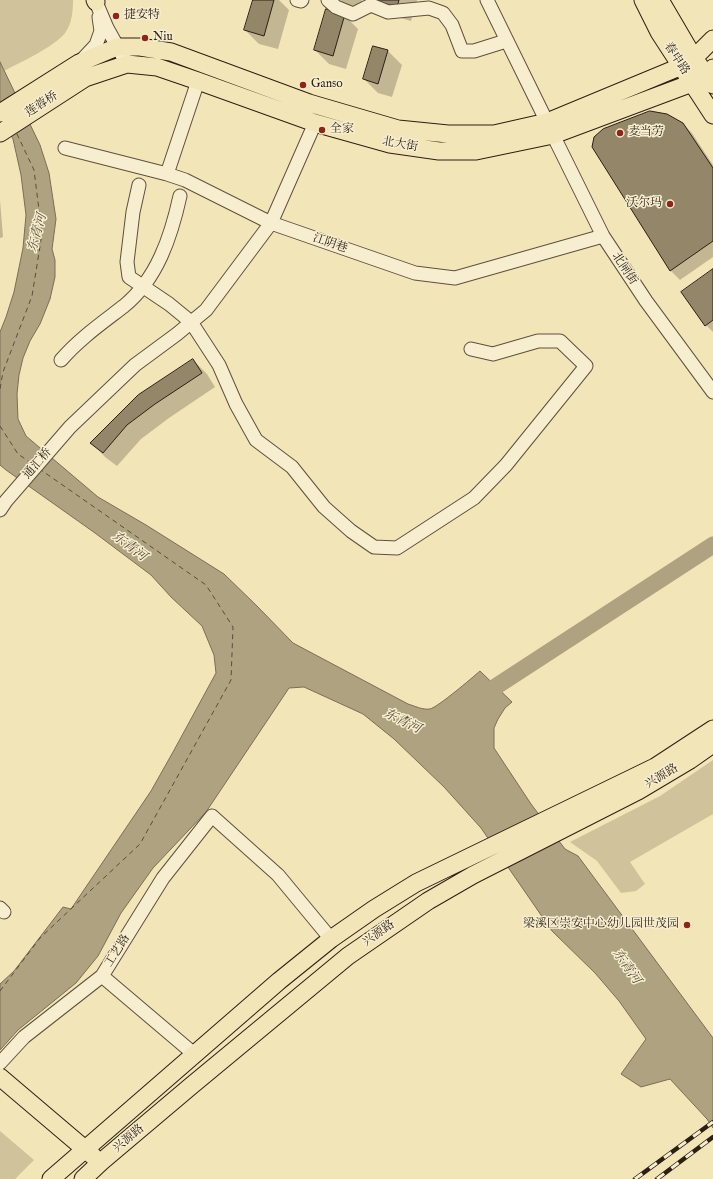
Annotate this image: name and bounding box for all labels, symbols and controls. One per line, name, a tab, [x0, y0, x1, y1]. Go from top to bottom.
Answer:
place label: 捷安特	[124, 9, 160, 23]
marker: 捷安特	[111, 11, 121, 21]
place label: Niu	[153, 31, 173, 45]
marker: Niu	[140, 33, 150, 43]
street label: 春申路	[660, 40, 692, 78]
place label: Ganso	[311, 78, 343, 92]
marker: Ganso	[298, 80, 308, 90]
street label: 莲蓉桥	[23, 89, 61, 121]
place label: 全家	[330, 123, 354, 137]
marker: 全家	[317, 125, 327, 135]
place label: 麦当劳	[628, 126, 664, 140]
marker: 麦当劳	[615, 128, 625, 138]
street label: 北大街	[381, 135, 419, 155]
place label: 沃尔玛	[626, 197, 662, 211]
marker: 沃尔玛	[665, 199, 675, 209]
water label: 东青河	[25, 212, 51, 254]
street label: 江阴巷	[311, 231, 349, 257]
street label: 北闸街	[608, 250, 640, 288]
street label: 通汇桥	[21, 446, 55, 482]
water label: 东青河	[109, 529, 149, 565]
water label: 东青河	[381, 706, 423, 738]
street label: 兴源路	[643, 762, 681, 792]
street label: 兴源路	[360, 918, 398, 950]
place label: 梁溪区崇安中心幼儿园世茂园	[523, 918, 679, 932]
marker: 梁溪区崇安中心幼儿园世茂园	[682, 920, 692, 930]
street label: 工艺路	[102, 932, 134, 970]
water label: 东青河	[608, 947, 644, 987]
street label: 兴源路	[111, 1122, 147, 1156]

